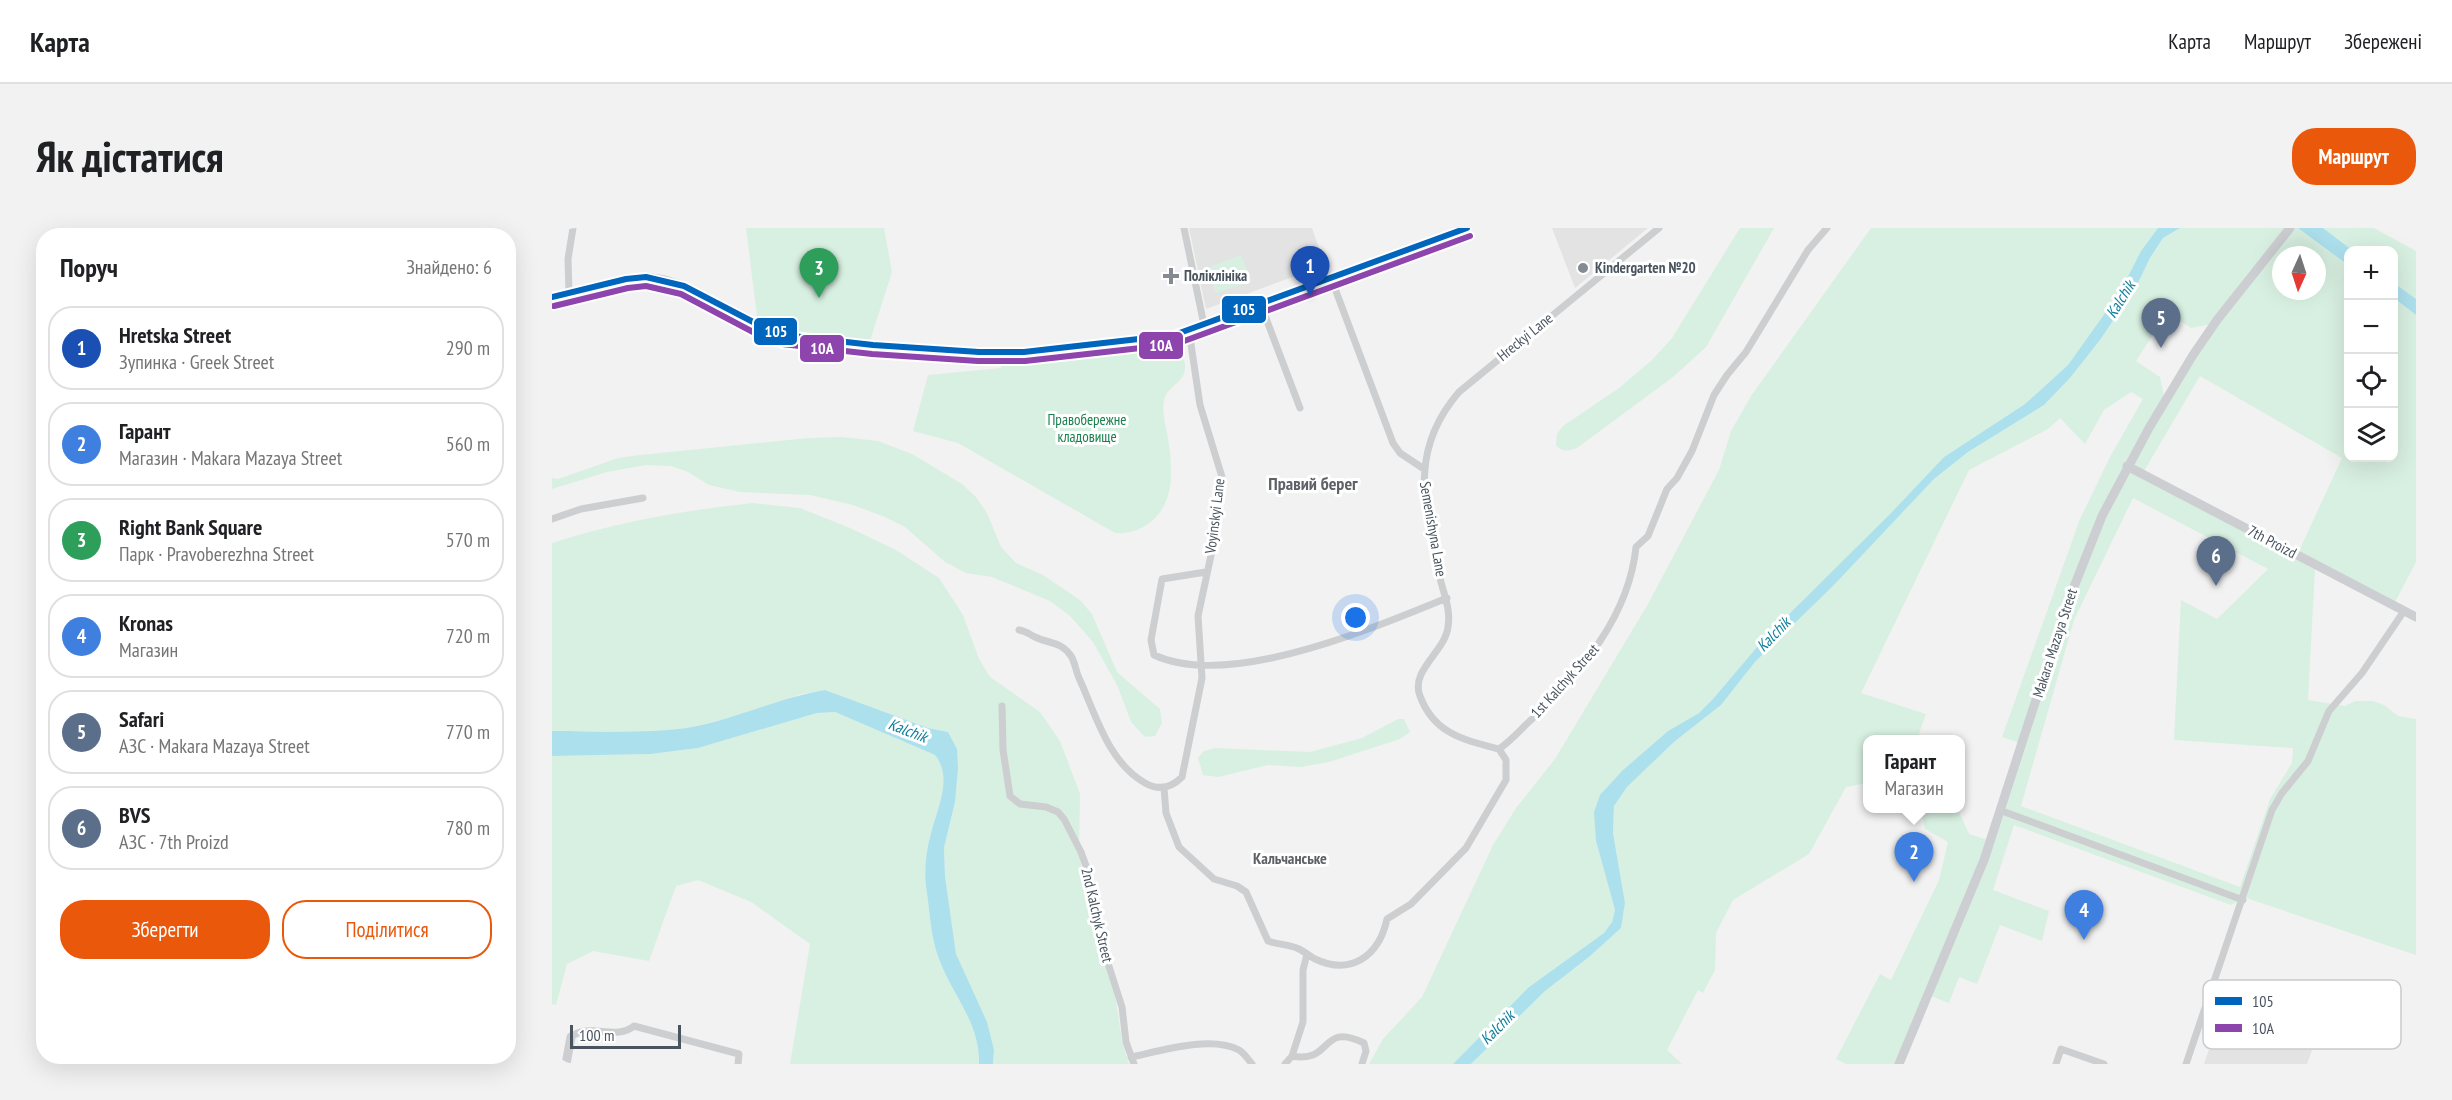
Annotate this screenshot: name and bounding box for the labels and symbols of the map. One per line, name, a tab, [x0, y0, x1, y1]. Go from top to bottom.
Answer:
north arrow	[2272, 246, 2326, 300]
pin: 1	[1290, 247, 1329, 296]
pin: 3	[800, 248, 838, 298]
place label: Kindergarten №20	[1595, 258, 1696, 277]
marker: Kindergarten №20	[1576, 261, 1590, 275]
place label: Поліклініка	[1184, 266, 1247, 285]
marker: Поліклініка	[1162, 267, 1180, 285]
water label: Kalchik	[2101, 275, 2140, 321]
line badge: 105	[1221, 295, 1267, 324]
pin: 5	[2142, 298, 2180, 348]
text: 105	[1233, 299, 1255, 319]
street label: Hreckyi Lane	[1493, 308, 1556, 365]
line badge: 105	[753, 317, 798, 346]
text: 105	[765, 321, 787, 341]
line badge: 10А	[1138, 331, 1184, 360]
line badge: 10А	[799, 334, 845, 363]
text: 10А	[1149, 335, 1174, 355]
text: 10А	[810, 338, 835, 358]
park label: Правобережне кладовище	[1047, 410, 1127, 446]
district label: Правий берег	[1268, 472, 1358, 495]
street label: Voyinskyi Lane	[1200, 477, 1229, 556]
street label: Semenishyna Lane	[1416, 480, 1451, 578]
street label: 7th Proizd	[2245, 521, 2300, 562]
pin: 6	[2196, 536, 2236, 586]
street label: Makara Mazaya Street	[2028, 586, 2081, 700]
your location	[1341, 603, 1370, 632]
water label: Kalchik	[1752, 611, 1795, 655]
street label: 1st Kalchyk Street	[1526, 640, 1603, 722]
water label: Kalchik	[886, 713, 932, 747]
pin: 2	[1894, 832, 1934, 882]
district label: Кальчанське	[1253, 848, 1327, 868]
street label: 2nd Kalchyk Street	[1077, 866, 1118, 964]
pin: 4	[2064, 890, 2104, 940]
legend	[2203, 980, 2401, 1049]
text: 105	[2252, 991, 2274, 1011]
water label: Kalchik	[1476, 1004, 1520, 1048]
text: 10А	[2252, 1018, 2274, 1038]
scale bar	[570, 1022, 681, 1050]

